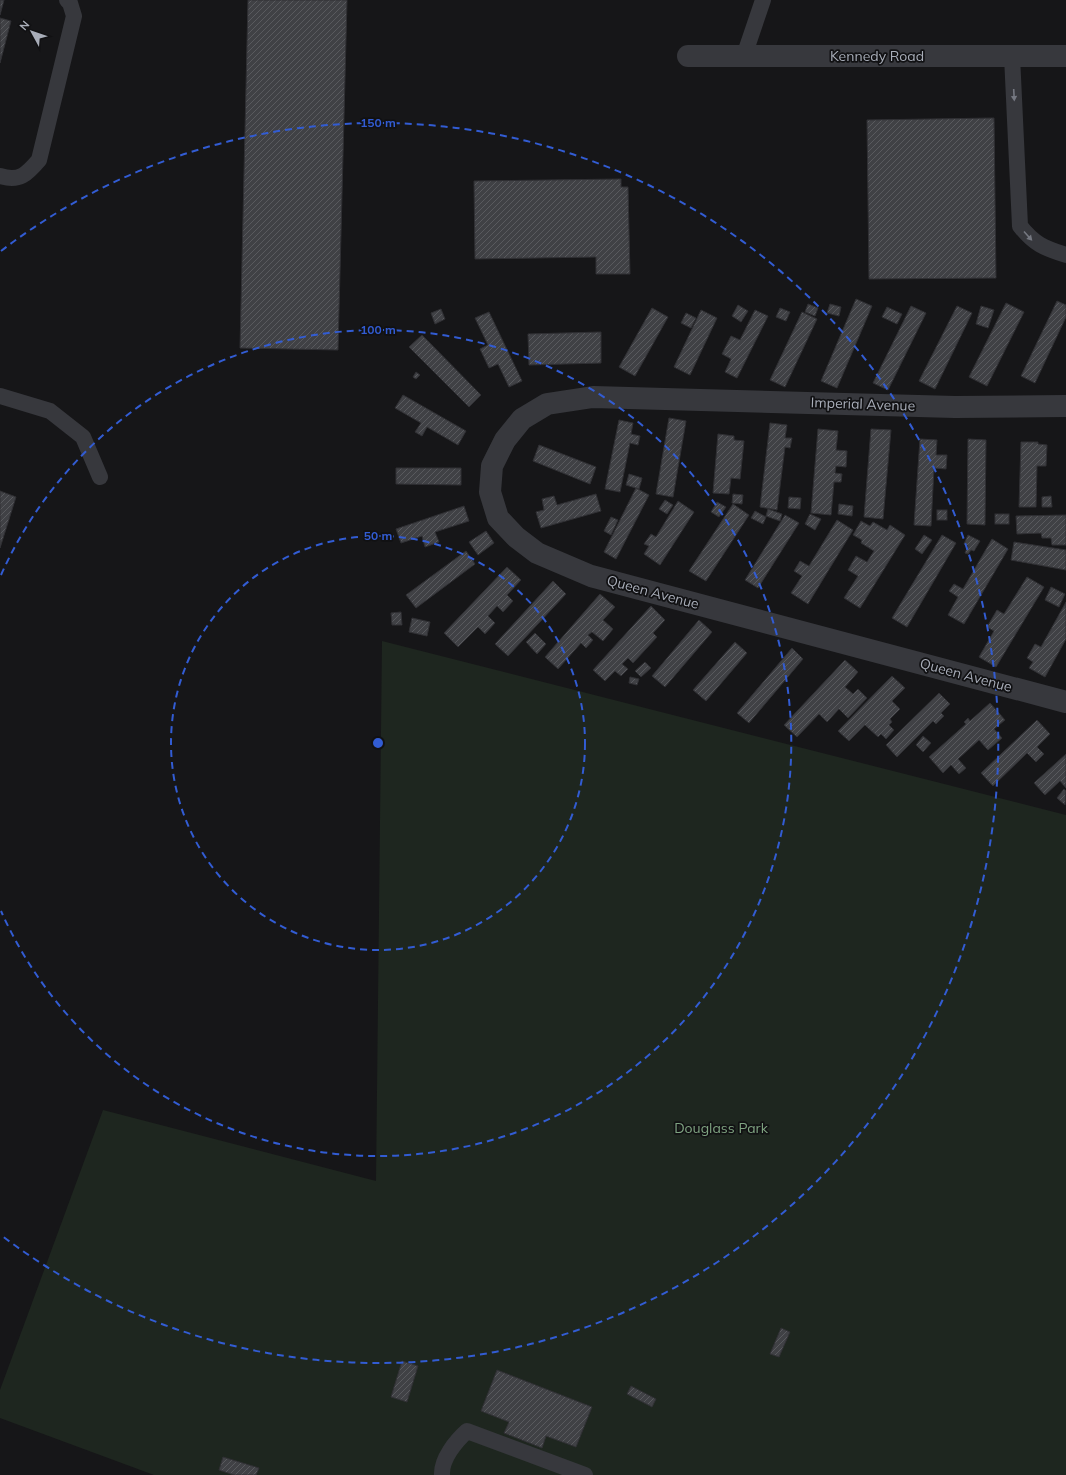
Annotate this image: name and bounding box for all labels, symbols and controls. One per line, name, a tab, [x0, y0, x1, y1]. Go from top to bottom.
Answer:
north arrow	[12, 12, 52, 52]
text: N	[16, 18, 32, 33]
street label: Kennedy Road	[830, 47, 924, 65]
one-way arrow	[1011, 89, 1018, 101]
text: 150 m	[360, 115, 396, 130]
one-way arrow	[1024, 230, 1033, 241]
text: 100 m	[360, 322, 396, 337]
street label: Imperial Avenue	[810, 393, 916, 415]
text: 50 m	[364, 528, 392, 543]
street label: Queen Avenue	[605, 571, 701, 613]
street label: Queen Avenue	[918, 654, 1014, 696]
centre of rings	[371, 736, 385, 750]
park label: Douglass Park	[674, 1119, 769, 1137]

